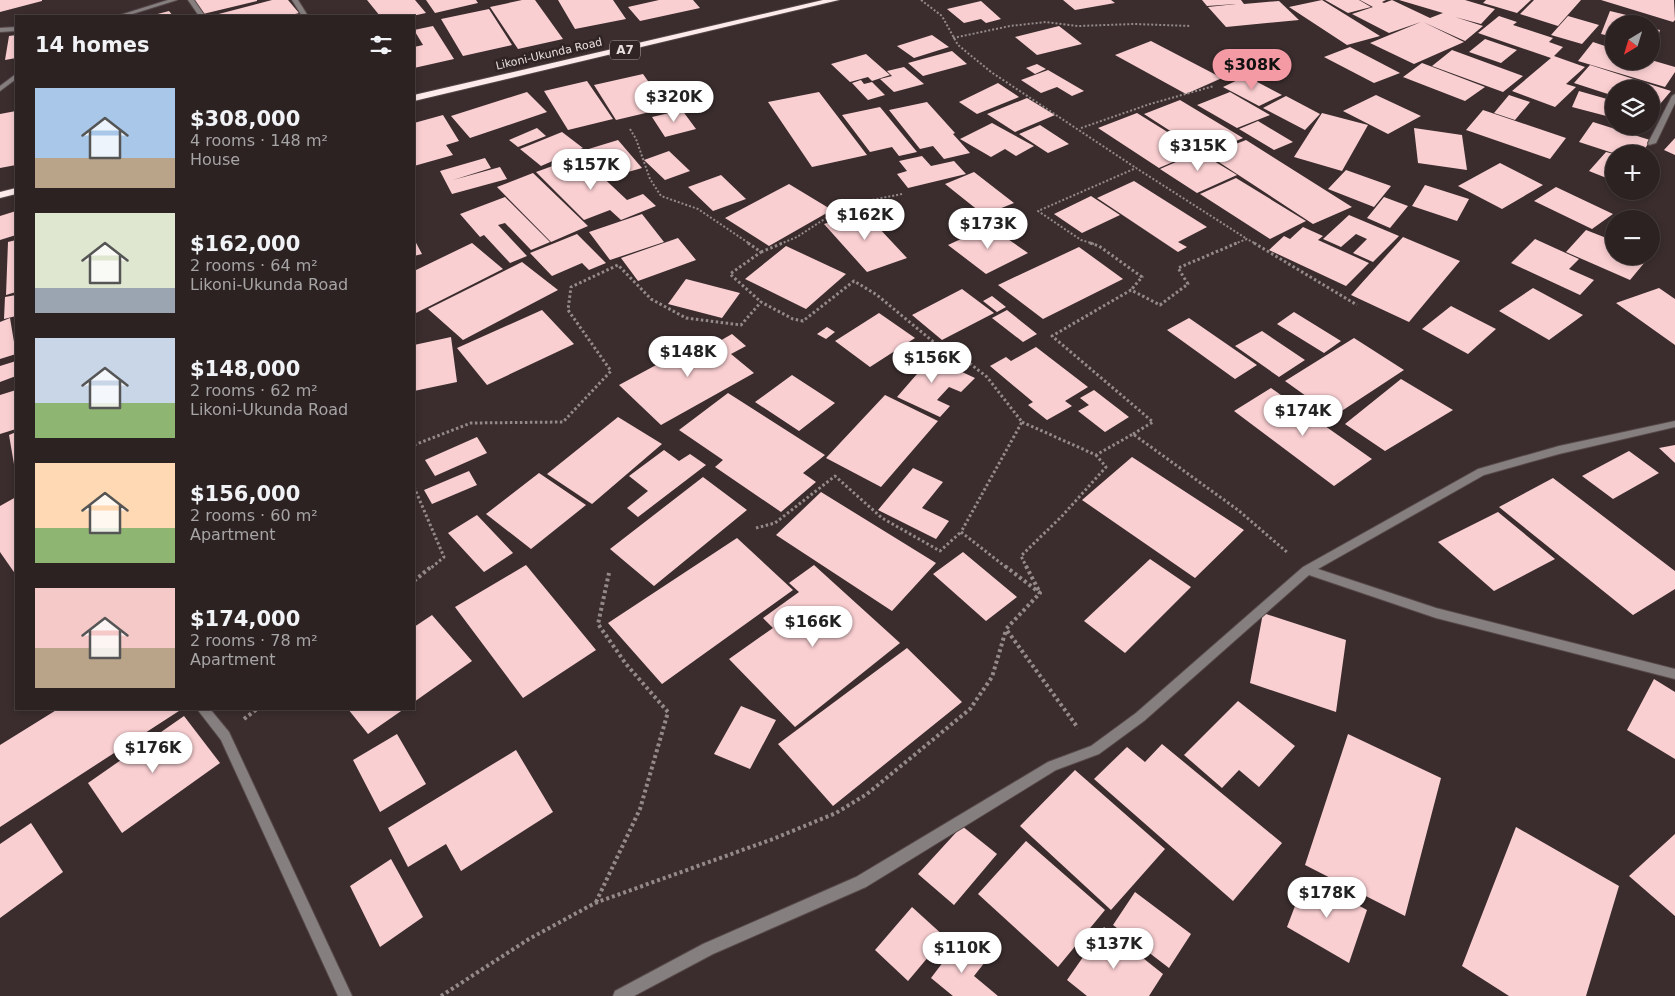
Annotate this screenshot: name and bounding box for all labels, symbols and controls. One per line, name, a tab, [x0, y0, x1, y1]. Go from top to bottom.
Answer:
north arrow	[1605, 15, 1660, 70]
map controls	[1605, 15, 1660, 265]
icon: filters	[367, 31, 395, 59]
text: 14 homes	[35, 33, 150, 57]
street label: Likoni-Ukunda Road	[495, 35, 603, 73]
road number: A7	[610, 40, 640, 60]
pin: $308K	[1217, 48, 1287, 91]
text: $308K	[1224, 55, 1280, 74]
pin: $320K	[639, 80, 709, 123]
button: layers	[1605, 80, 1660, 135]
text: $320K	[646, 87, 702, 106]
text: $308,000	[190, 107, 300, 131]
icon: home	[75, 108, 135, 168]
pin: $315K	[1163, 130, 1233, 172]
text: 4 rooms · 148 m²	[190, 131, 328, 150]
text: $315K	[1170, 136, 1226, 155]
button: +	[1605, 145, 1660, 200]
pin: $157K	[556, 148, 626, 191]
text: House	[190, 150, 240, 169]
text: $157K	[563, 155, 619, 174]
pin: $162K	[830, 198, 900, 241]
text: $162K	[837, 205, 893, 224]
pin: $173K	[953, 208, 1023, 250]
button: −	[1605, 210, 1660, 265]
text: $173K	[960, 214, 1016, 233]
text: $162,000	[190, 232, 300, 256]
icon: home	[75, 233, 135, 293]
text: 2 rooms · 64 m²	[190, 256, 318, 275]
text: Likoni-Ukunda Road	[190, 275, 348, 294]
pin: $148K	[653, 336, 723, 378]
text: $148K	[660, 342, 716, 361]
pin: $156K	[897, 342, 967, 384]
text: $156K	[904, 348, 960, 367]
text: $148,000	[190, 357, 300, 381]
icon: home	[75, 358, 135, 418]
text: 2 rooms · 62 m²	[190, 381, 318, 400]
pin: $174K	[1268, 394, 1338, 437]
text: Likoni-Ukunda Road	[190, 400, 348, 419]
text: $174K	[1275, 401, 1331, 420]
text: $156,000	[190, 482, 300, 506]
icon: home	[75, 483, 135, 543]
text: 2 rooms · 60 m²	[190, 506, 318, 525]
text: Apartment	[190, 525, 276, 544]
pin: $166K	[778, 606, 848, 648]
text: $174,000	[190, 607, 300, 631]
icon: home	[75, 608, 135, 668]
text: $166K	[785, 612, 841, 631]
text: 2 rooms · 78 m²	[190, 631, 318, 650]
text: Apartment	[190, 650, 276, 669]
pin: $176K	[118, 732, 188, 774]
text: $176K	[125, 738, 181, 757]
pin: $178K	[1292, 876, 1362, 919]
text: $178K	[1299, 883, 1355, 902]
pin: $137K	[1079, 928, 1149, 970]
pin: $110K	[927, 932, 997, 974]
text: $137K	[1086, 934, 1142, 953]
text: $110K	[934, 938, 990, 957]

